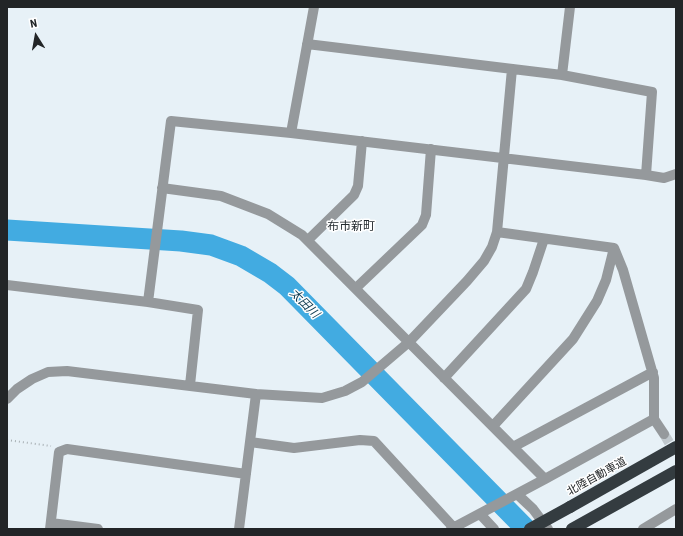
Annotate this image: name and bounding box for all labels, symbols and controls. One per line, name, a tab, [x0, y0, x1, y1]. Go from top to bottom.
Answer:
north arrow	[16, 16, 56, 56]
text: N	[29, 17, 38, 31]
district label: 布市新町	[327, 220, 375, 234]
water label: 太田川	[286, 286, 322, 322]
street label: 北陸自動車道	[565, 455, 629, 499]

